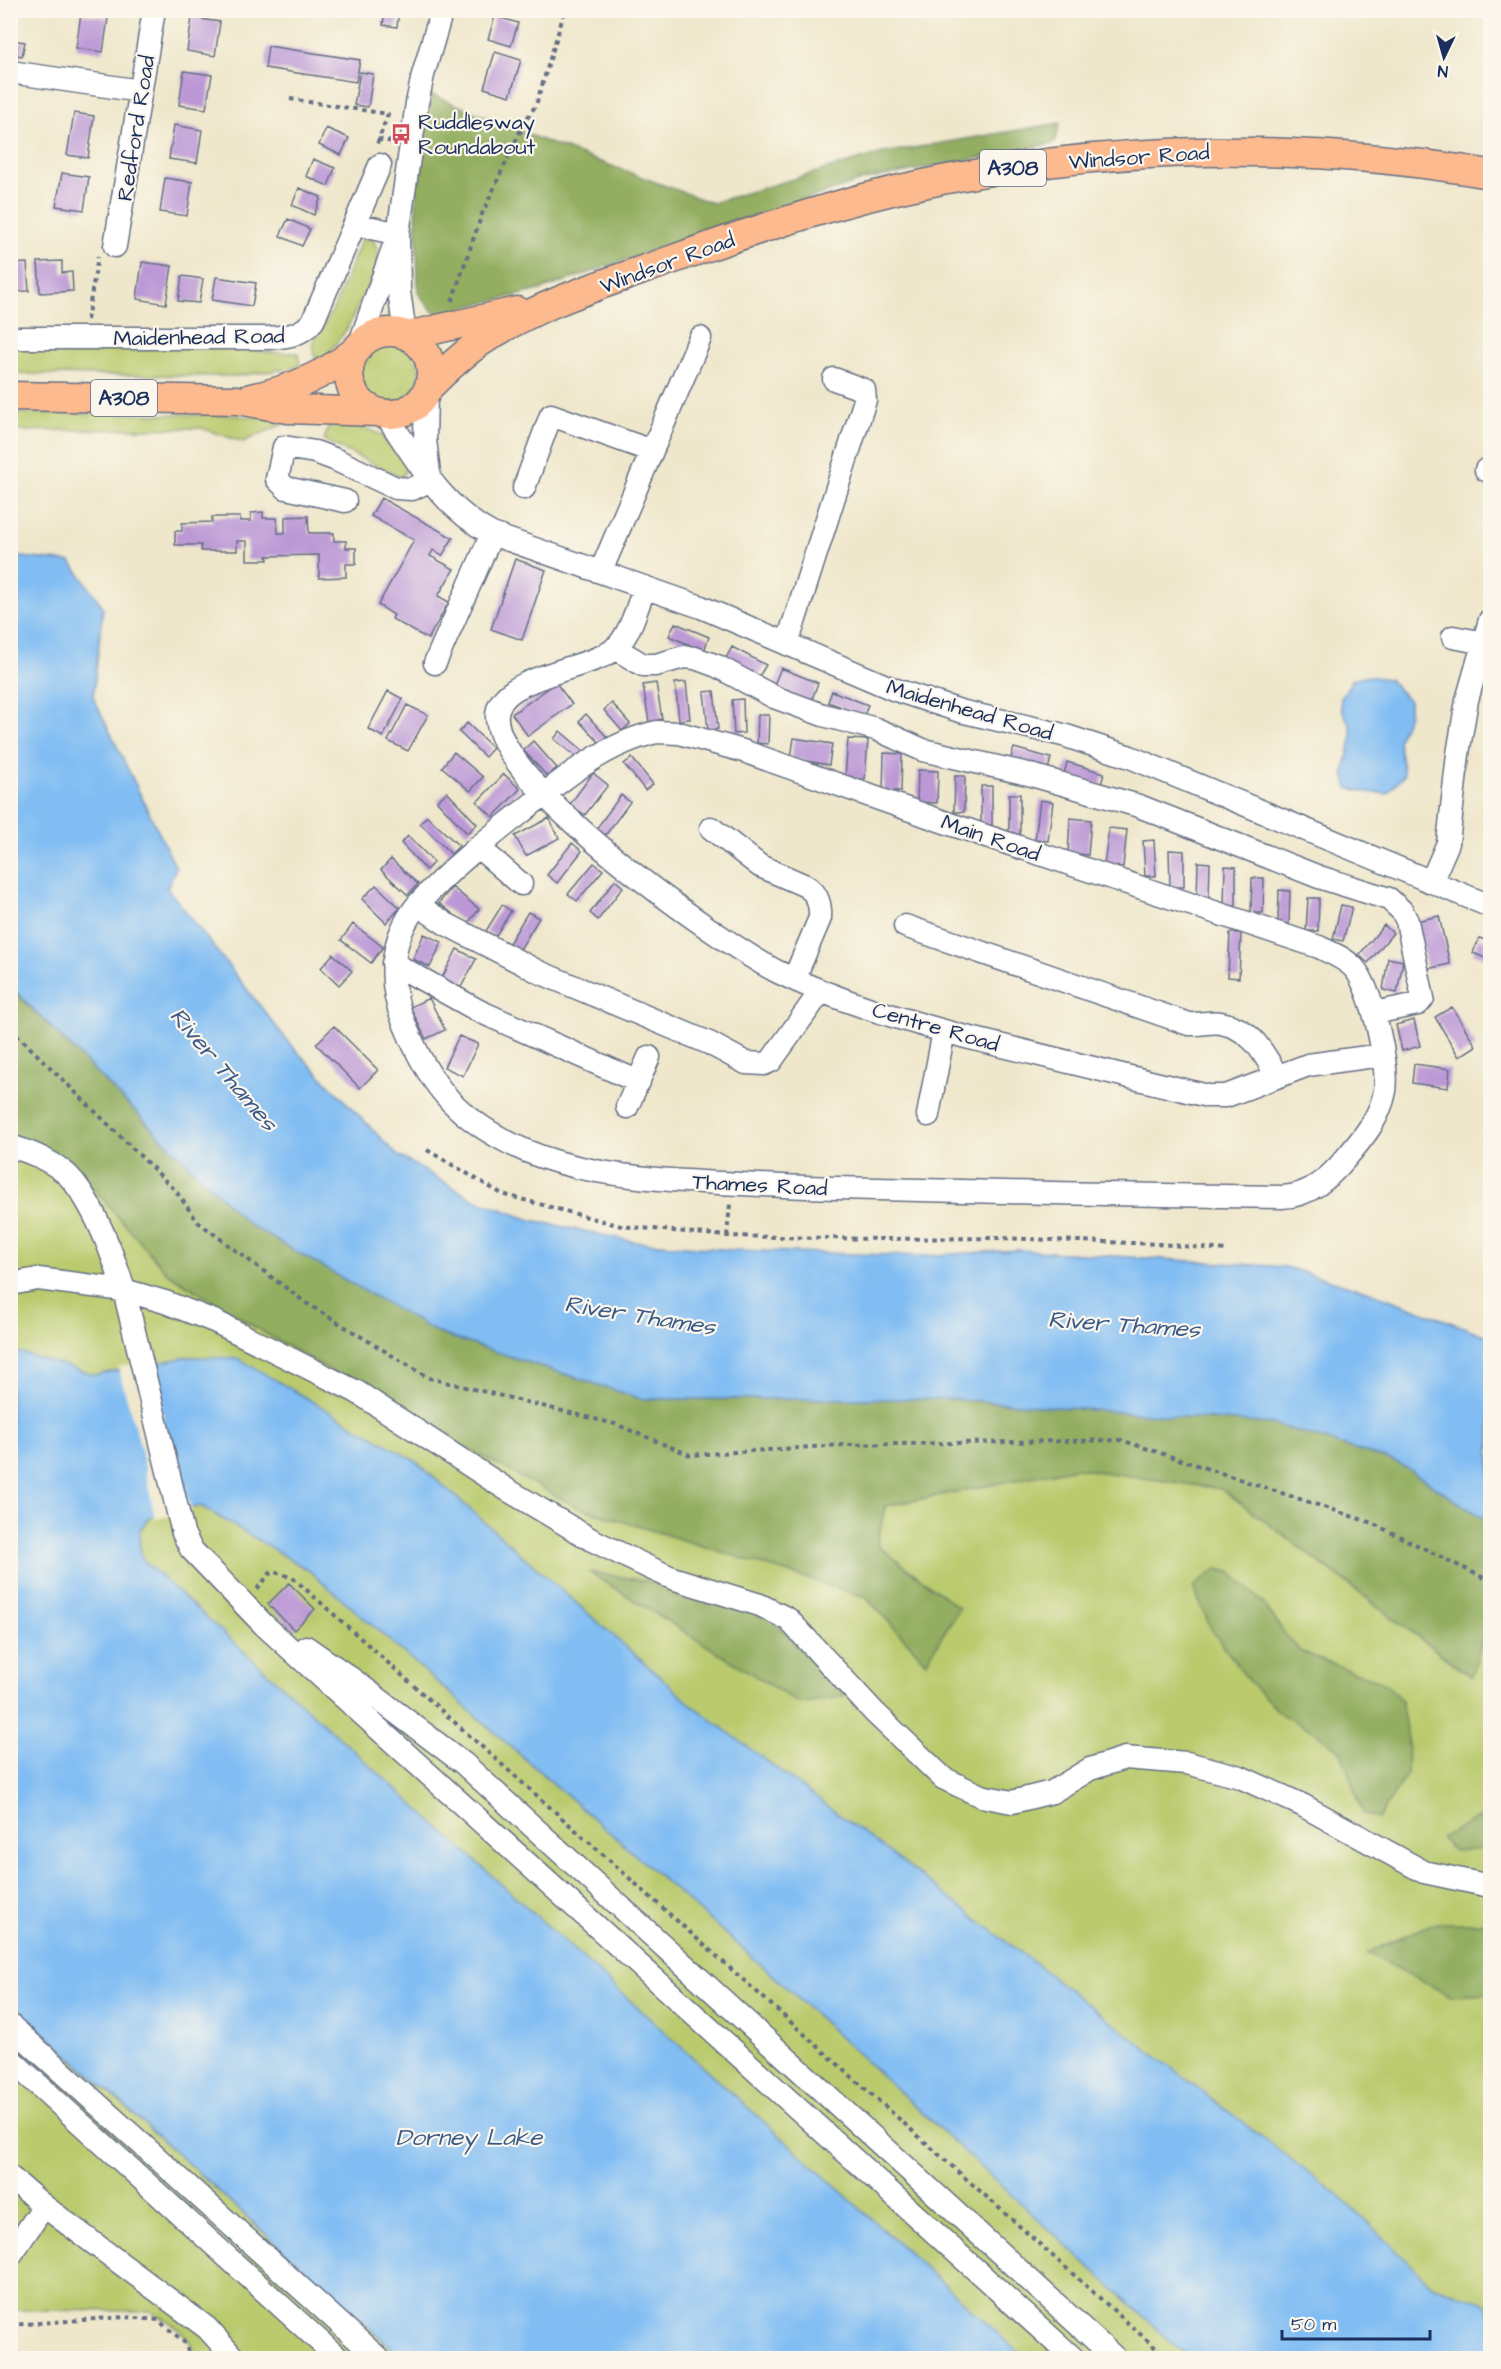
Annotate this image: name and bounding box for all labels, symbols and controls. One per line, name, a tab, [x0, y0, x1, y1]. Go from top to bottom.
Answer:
north arrow	[1414, 27, 1474, 87]
street label: Redford Road	[110, 53, 163, 203]
text: N	[1437, 60, 1449, 82]
place label: Ruddlesway Roundabout	[418, 107, 536, 163]
bus stop icon: Ruddlesway Roundabout	[389, 122, 413, 146]
street label: Windsor Road	[1068, 137, 1211, 178]
road number: A308	[980, 150, 1046, 186]
street label: Windsor Road	[596, 225, 739, 302]
street label: Maidenhead Road	[113, 321, 285, 354]
road number: A308	[91, 380, 157, 416]
street label: Maidenhead Road	[883, 672, 1056, 749]
street label: Main Road	[937, 807, 1044, 870]
street label: Centre Road	[868, 995, 1003, 1060]
water label: River Thames	[161, 1001, 286, 1140]
street label: Thames Road	[692, 1166, 828, 1205]
water label: River Thames	[562, 1287, 719, 1345]
water label: River Thames	[1047, 1303, 1203, 1347]
water label: Dorney Lake	[396, 2121, 543, 2155]
scale bar	[1282, 2303, 1430, 2341]
text: 50 m	[1291, 2312, 1336, 2337]

